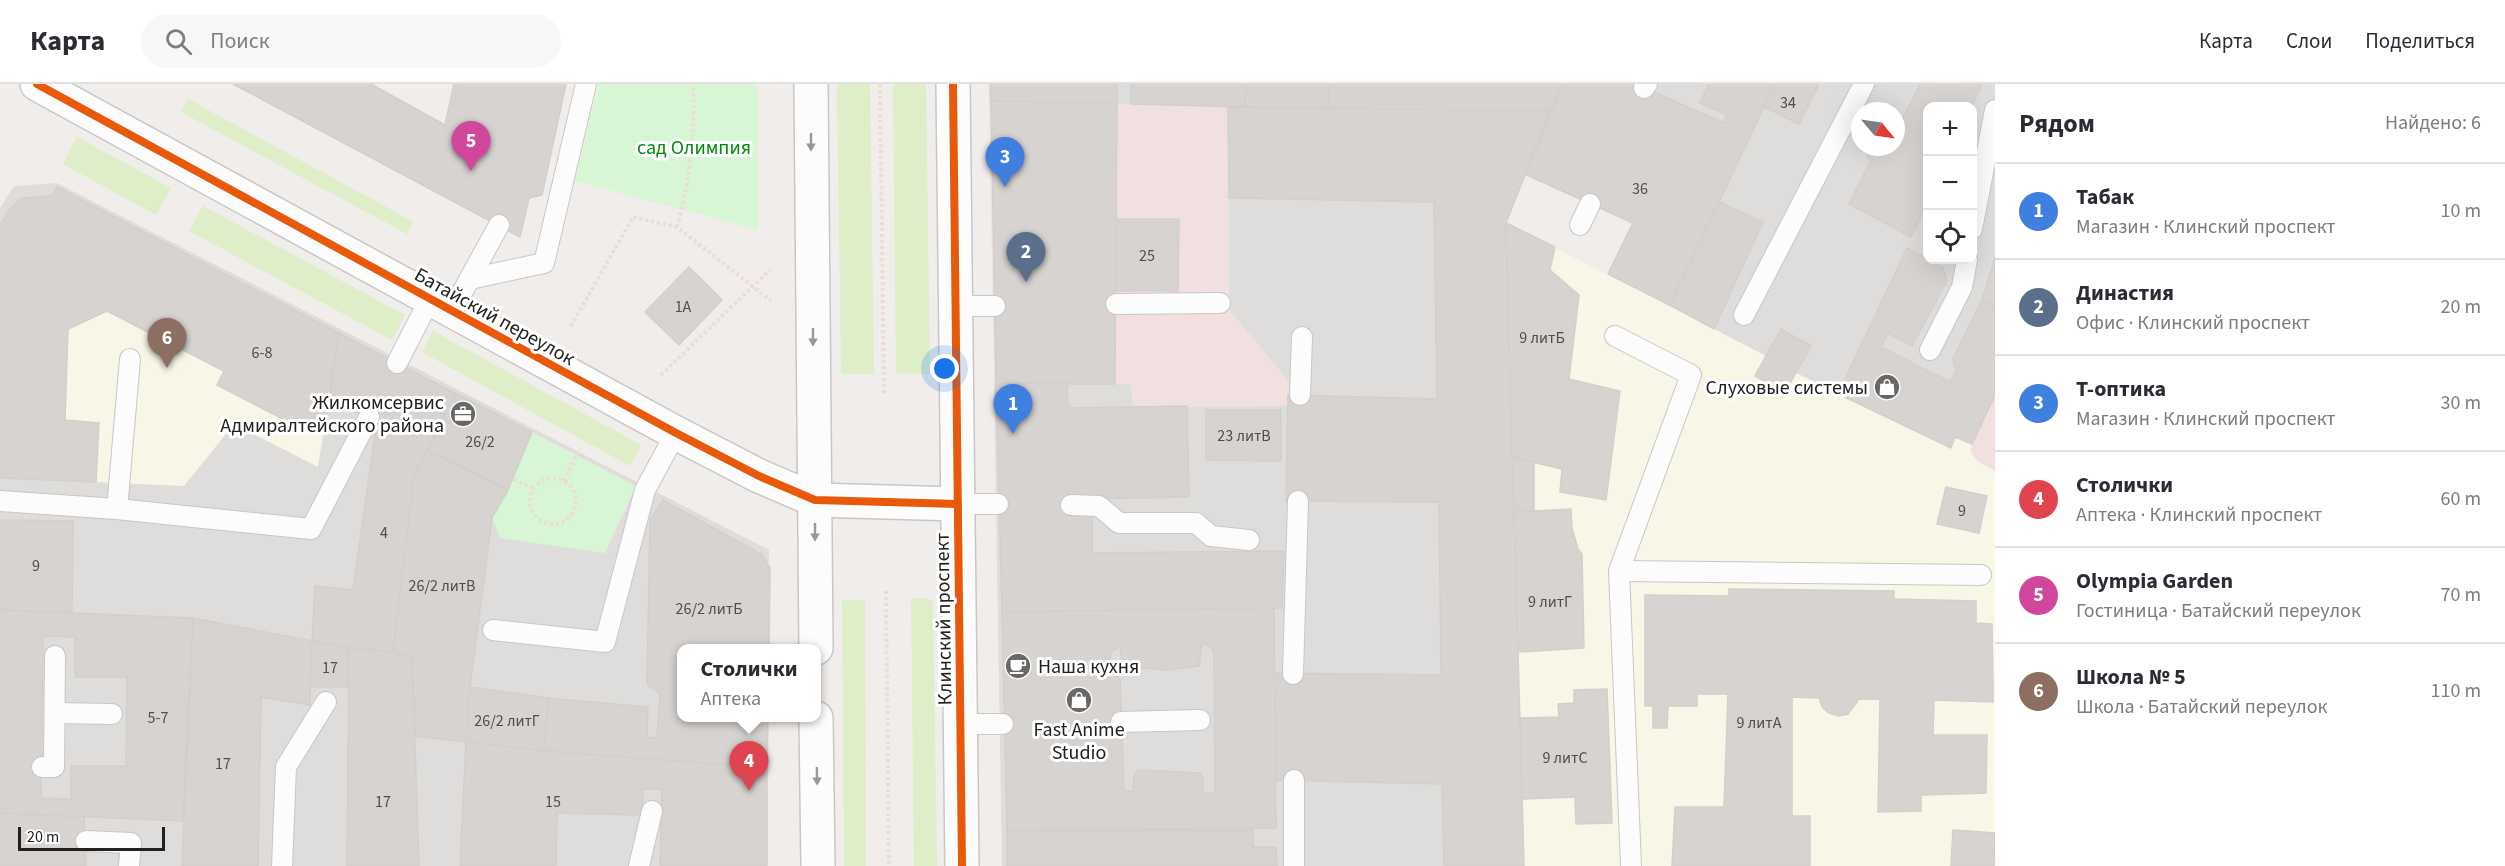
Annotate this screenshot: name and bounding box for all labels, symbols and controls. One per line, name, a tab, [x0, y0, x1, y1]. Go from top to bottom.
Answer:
search box	[141, 14, 561, 68]
text: Карта	[30, 21, 105, 61]
icon: search	[162, 25, 195, 58]
text: Поиск	[210, 25, 270, 57]
text: Карта	[2199, 26, 2253, 56]
text: Слои	[2286, 26, 2332, 56]
text: Поделиться	[2365, 26, 2475, 56]
house number: 34	[1780, 92, 1796, 114]
north arrow	[1851, 102, 1905, 156]
map controls	[1923, 102, 1977, 264]
button: +	[1923, 102, 1977, 156]
text: Рядом	[2019, 105, 2095, 142]
text: Найдено: 6	[2385, 109, 2481, 137]
pin: 5	[452, 122, 490, 171]
one-way arrow	[806, 133, 816, 152]
park label: сад Олимпия	[637, 134, 751, 162]
pin: 3	[986, 138, 1024, 187]
button: −	[1923, 156, 1977, 210]
house number: 36	[1632, 178, 1648, 200]
text: Табак	[2076, 181, 2134, 213]
text: 1	[2033, 197, 2044, 225]
text: 10 m	[2441, 197, 2481, 225]
button: locate	[1923, 210, 1977, 264]
text: Магазин · Клинский проспект	[2076, 213, 2336, 241]
pin: 2	[1006, 232, 1046, 282]
house number: 25	[1139, 245, 1155, 267]
street label: Батайский переулок	[409, 261, 580, 373]
text: Династия	[2076, 277, 2174, 309]
text: 2	[2033, 293, 2044, 321]
text: 20 m	[2441, 293, 2481, 321]
house number: 1А	[675, 296, 692, 318]
text: Офис · Клинский проспект	[2076, 309, 2310, 337]
pin: 6	[148, 318, 186, 368]
house number: 9 литБ	[1519, 327, 1565, 349]
one-way arrow	[808, 328, 818, 347]
house number: 6-8	[252, 342, 272, 364]
your location	[930, 354, 959, 383]
shop icon: Слуховые системы	[1872, 372, 1902, 402]
text: Т-оптика	[2076, 373, 2166, 405]
place label: Слуховые системы	[1706, 374, 1868, 402]
pin: 1	[994, 384, 1032, 434]
place label: Жилкомсервис Адмиралтейского района	[220, 389, 444, 440]
text: 3	[2033, 389, 2044, 417]
text: 30 m	[2441, 389, 2481, 417]
office icon: Жилкомсервис Адмиралтейского района	[448, 399, 478, 429]
text: Магазин · Клинский проспект	[2076, 405, 2336, 433]
house number: 23 литВ	[1217, 425, 1271, 447]
house number: 26/2	[465, 431, 495, 453]
text: Столички	[2076, 469, 2173, 501]
text: 4	[2033, 485, 2044, 513]
text: 60 m	[2441, 485, 2481, 513]
house number: 9	[1958, 500, 1966, 522]
text: Аптека · Клинский проспект	[2076, 501, 2322, 529]
house number: 4	[380, 522, 388, 544]
one-way arrow	[810, 523, 820, 542]
street label: Клинский проспект	[928, 532, 960, 706]
house number: 9	[32, 555, 40, 577]
text: Olympiа Garden	[2076, 565, 2233, 597]
house number: 26/2 литВ	[409, 575, 475, 597]
text: 5	[2033, 581, 2044, 609]
text: 70 m	[2441, 581, 2481, 609]
house number: 9 литГ	[1528, 591, 1572, 613]
text: Гостиница · Батайский переулок	[2076, 597, 2361, 625]
house number: 26/2 литБ	[676, 598, 742, 620]
popup	[677, 644, 821, 722]
cafe icon: Наша кухня	[1003, 651, 1033, 681]
text: Столички	[700, 653, 798, 685]
place label: Наша кухня	[1038, 653, 1139, 681]
house number: 17	[322, 657, 338, 679]
text: Школа № 5	[2076, 661, 2186, 693]
text: 6	[2033, 677, 2044, 705]
text: 110 m	[2431, 677, 2481, 705]
text: Аптека	[700, 685, 761, 713]
shop icon: Fast Anime Studio	[1064, 685, 1094, 715]
text: Школа · Батайский переулок	[2076, 693, 2327, 721]
house number: 5-7	[148, 707, 168, 729]
house number: 26/2 литГ	[474, 710, 540, 732]
house number: 9 литА	[1737, 712, 1782, 734]
place label: Fast Anime Studio	[1033, 716, 1125, 767]
pin: 4	[730, 742, 768, 791]
house number: 9 литС	[1542, 747, 1588, 769]
house number: 17	[215, 753, 231, 775]
one-way arrow	[812, 766, 822, 785]
house number: 17	[375, 791, 391, 813]
house number: 15	[545, 791, 561, 813]
scale bar	[18, 824, 165, 852]
text: 20 m	[27, 826, 59, 848]

